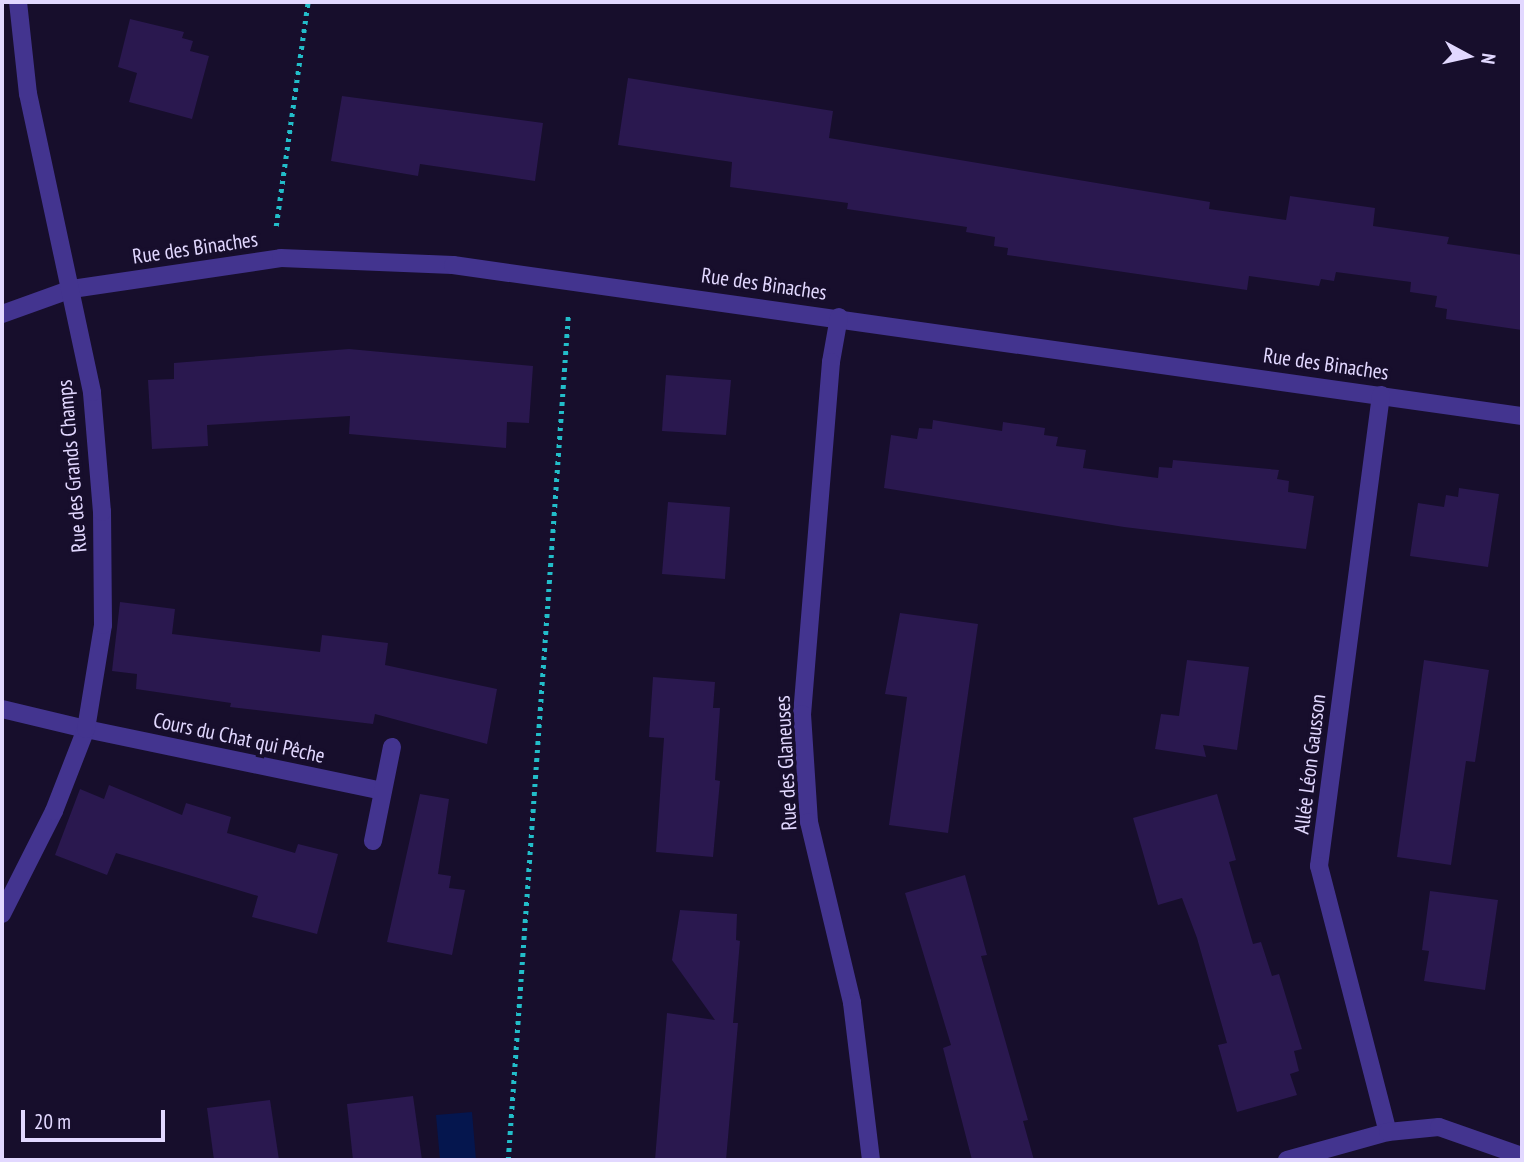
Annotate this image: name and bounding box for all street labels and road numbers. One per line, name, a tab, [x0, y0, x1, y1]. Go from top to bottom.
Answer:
street label: Rue des Binaches	[131, 227, 259, 269]
street label: Rue des Binaches	[700, 263, 828, 305]
street label: Rue des Binaches	[1262, 343, 1390, 385]
street label: Rue des Grands Champs	[52, 379, 92, 553]
street label: Allée Léon Gausson	[1289, 693, 1331, 835]
street label: Rue des Glaneuses	[770, 695, 802, 831]
street label: Cours du Chat qui Pêche	[151, 708, 327, 768]

